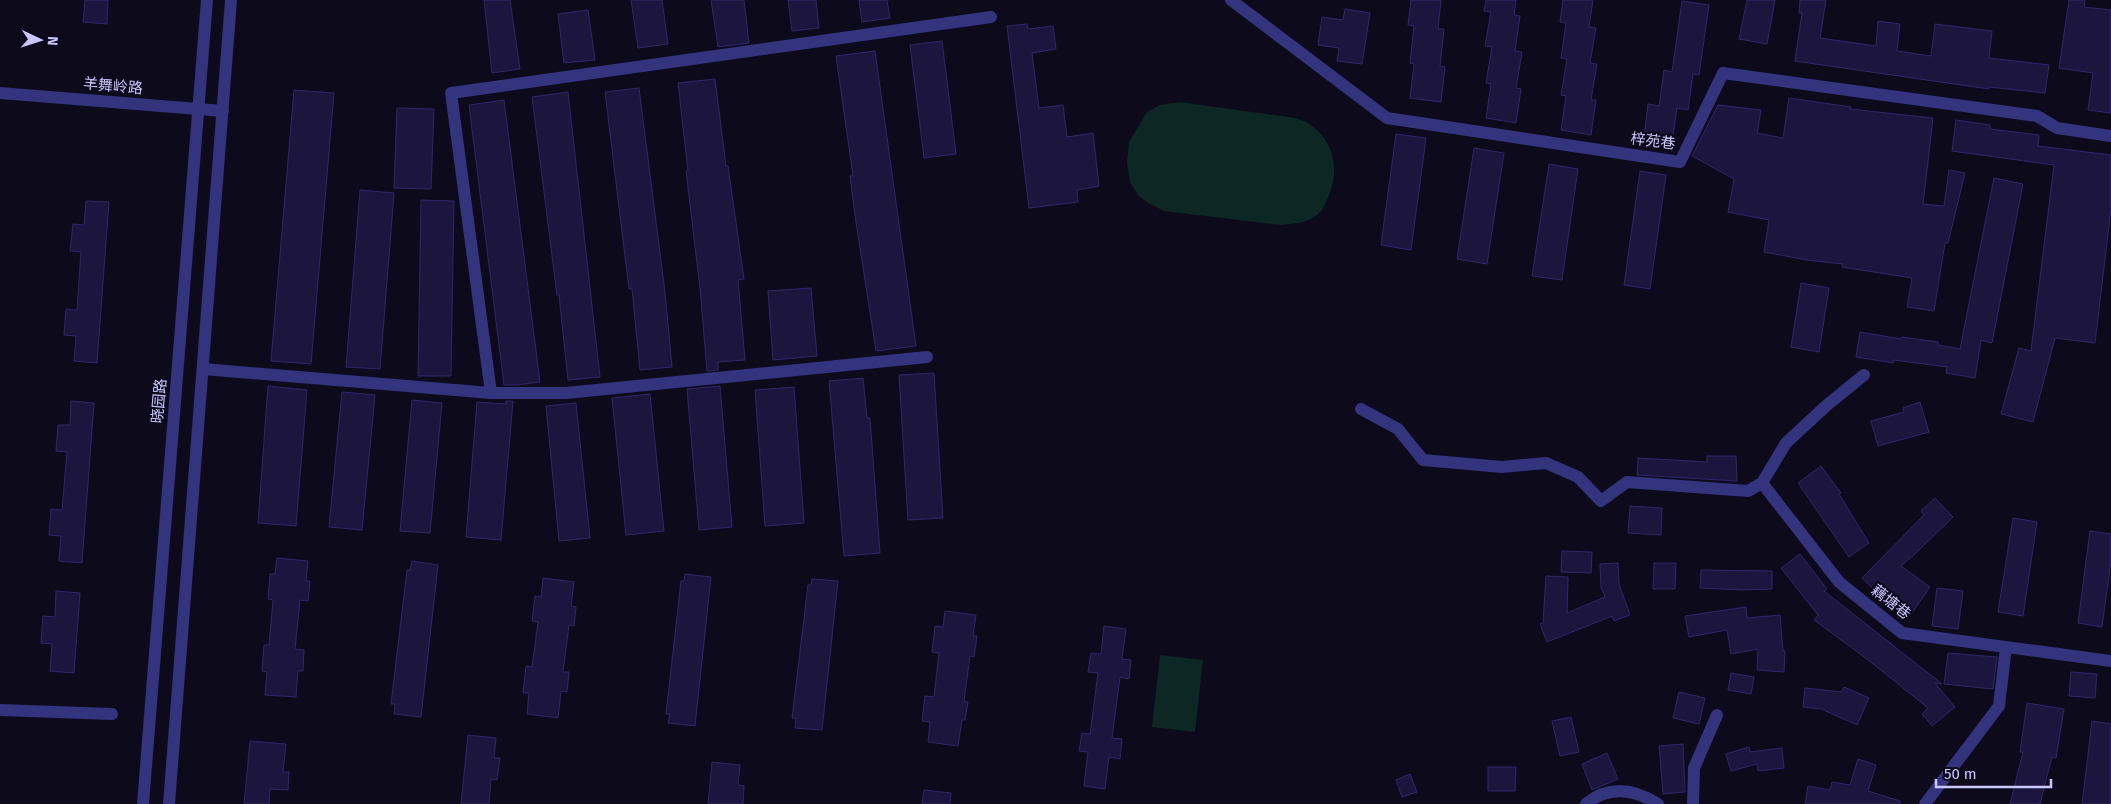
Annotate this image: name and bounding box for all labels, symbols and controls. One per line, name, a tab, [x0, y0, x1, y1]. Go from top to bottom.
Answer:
north arrow	[15, 15, 65, 65]
text: N	[44, 36, 61, 46]
street label: 羊舞岭路	[82, 74, 144, 98]
street label: 梓苑巷	[1630, 129, 1676, 153]
street label: 晓园路	[148, 378, 170, 424]
street label: 藕塘巷	[1868, 581, 1914, 623]
scale bar	[1936, 756, 2051, 788]
text: 50 m	[1944, 765, 1977, 783]

